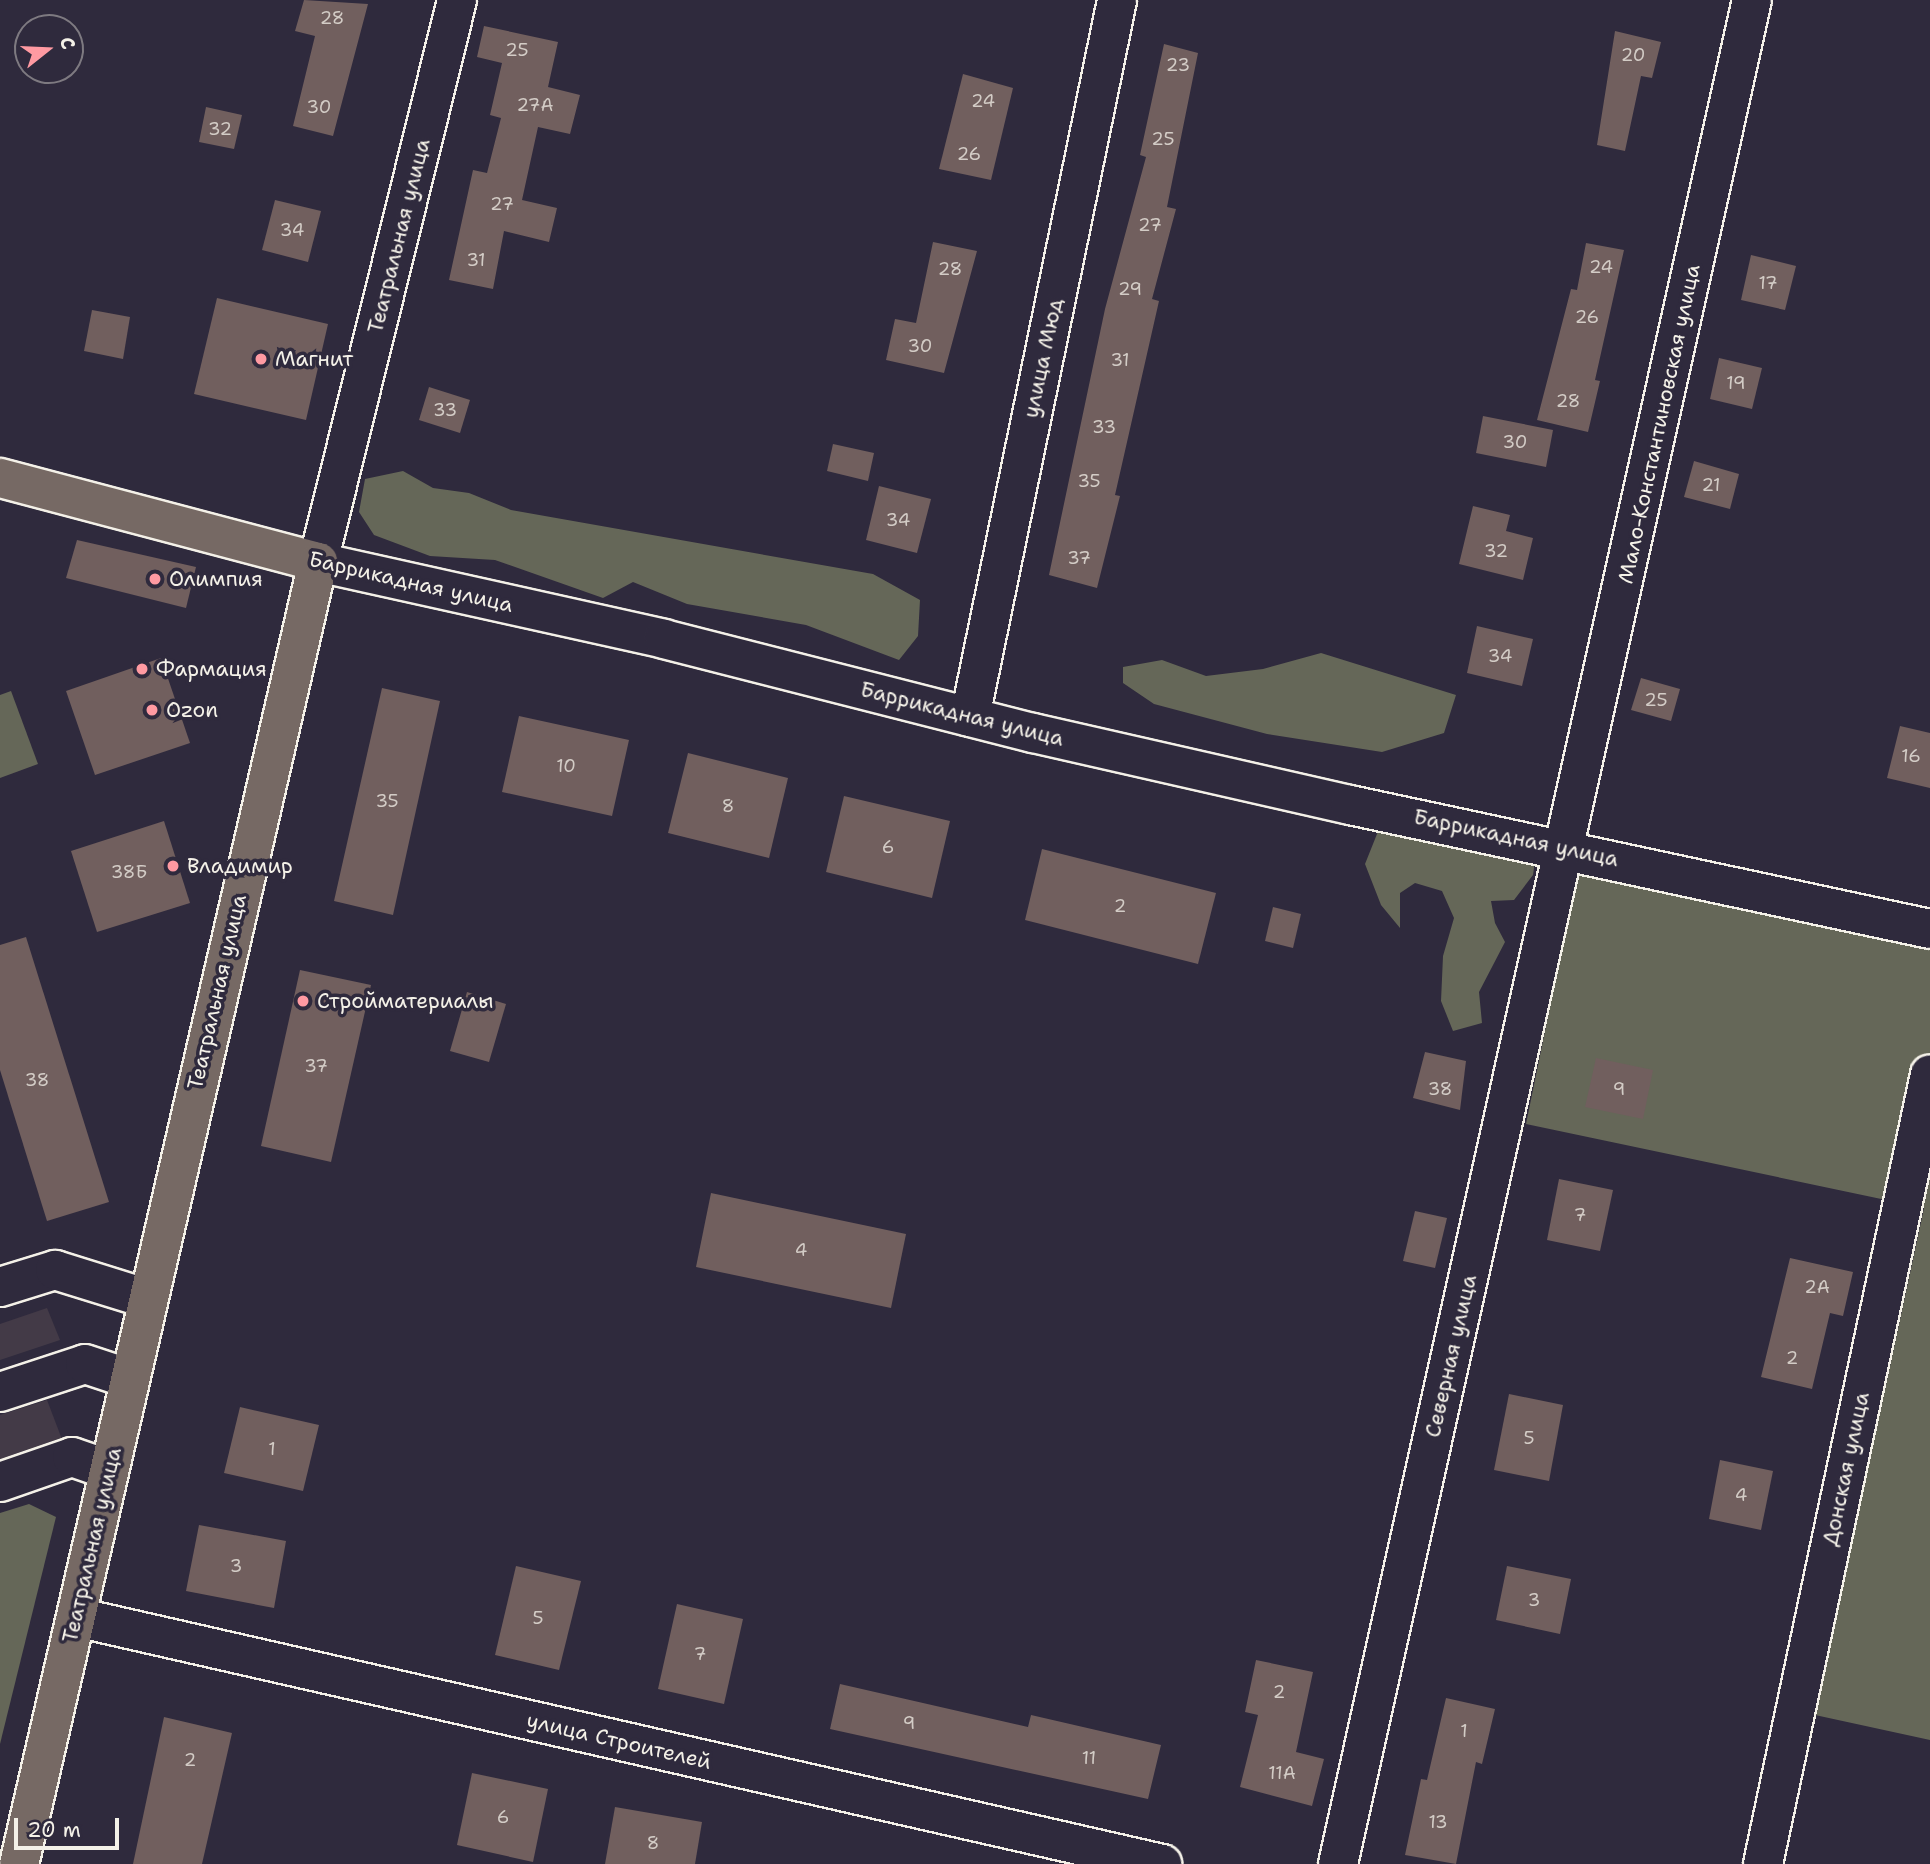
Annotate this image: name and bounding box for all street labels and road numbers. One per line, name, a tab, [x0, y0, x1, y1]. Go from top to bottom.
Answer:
street label: Театральная улица	[363, 136, 435, 336]
street label: Мало-Константиновская улица	[1613, 262, 1705, 586]
street label: улица Мюд	[1018, 296, 1068, 420]
street label: Баррикадная улица	[306, 546, 516, 618]
street label: Баррикадная улица	[858, 677, 1066, 751]
street label: Баррикадная улица	[1411, 804, 1621, 872]
street label: Театральная улица	[182, 892, 252, 1092]
street label: Северная улица	[1420, 1272, 1482, 1440]
street label: Донская улица	[1817, 1390, 1875, 1548]
street label: Театральная улица	[57, 1445, 127, 1645]
street label: улица Строителей	[524, 1707, 714, 1775]

